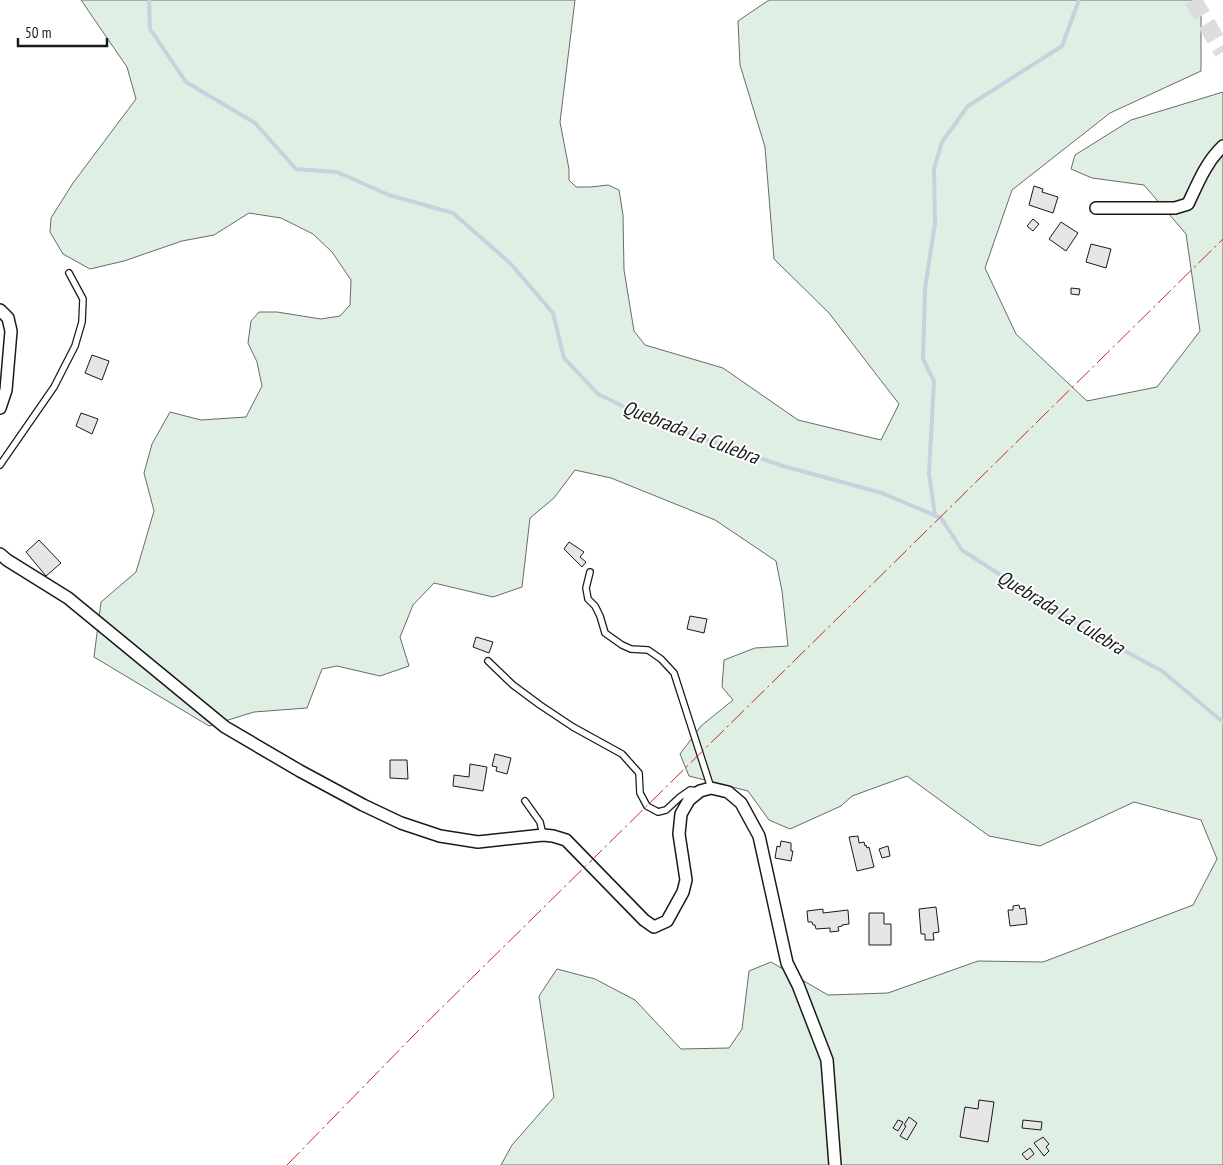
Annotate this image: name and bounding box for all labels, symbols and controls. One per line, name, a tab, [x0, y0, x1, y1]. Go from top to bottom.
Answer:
scale bar	[18, 15, 106, 47]
text: 50 m	[25, 23, 51, 42]
water label: Quebrada La Culebra	[619, 394, 764, 470]
water label: Quebrada La Culebra	[993, 564, 1130, 661]

